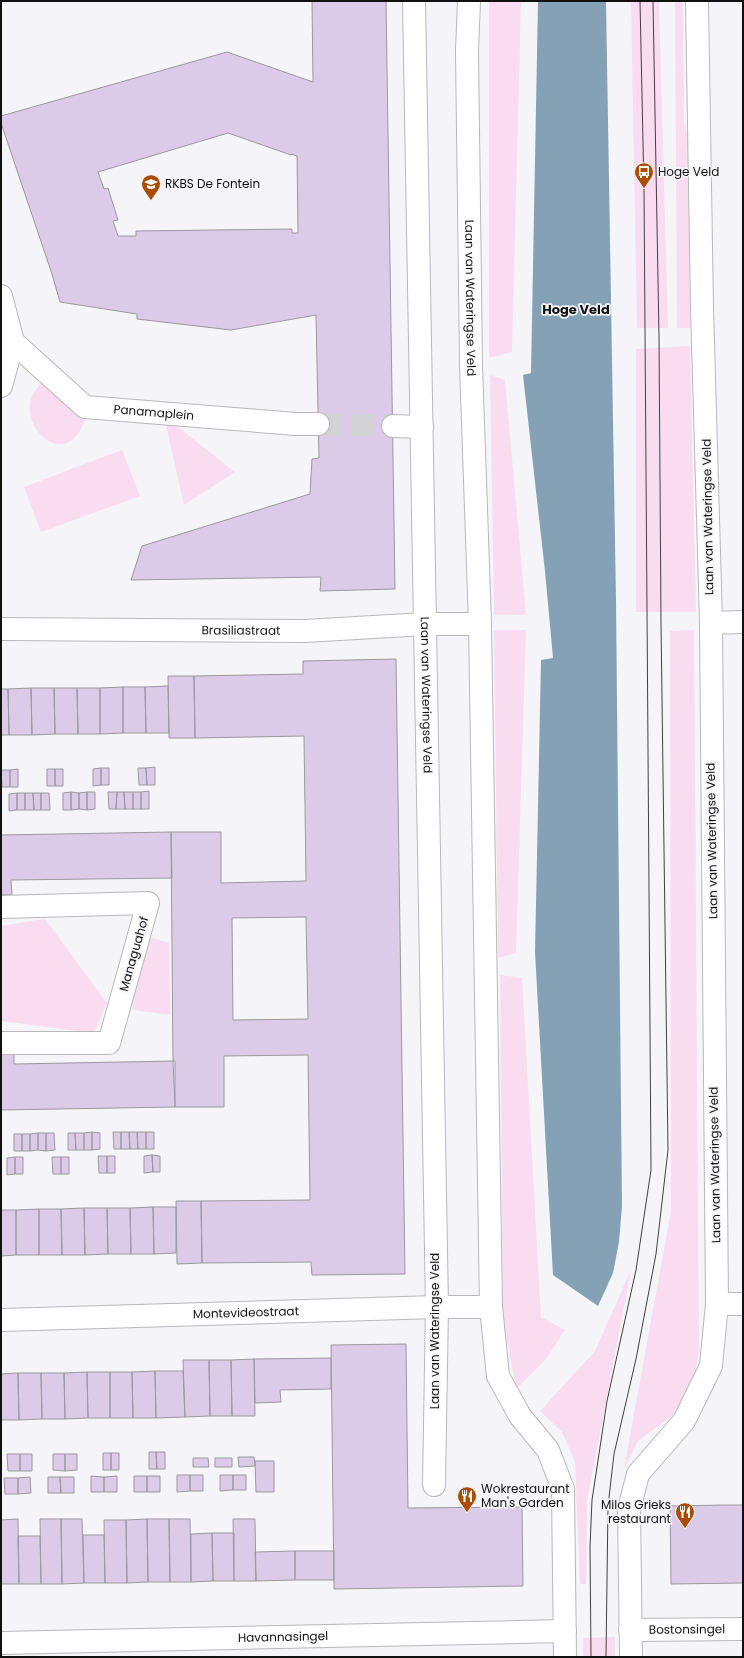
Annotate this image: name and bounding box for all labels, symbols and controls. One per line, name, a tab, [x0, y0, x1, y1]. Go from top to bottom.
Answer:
bus stop icon: Hoge Veld	[633, 161, 655, 189]
place label: Hoge Veld	[658, 163, 719, 180]
school or university icon: RKBS De Fontein	[140, 173, 162, 201]
place label: RKBS De Fontein	[165, 175, 260, 192]
street label: Laan van Wateringse Veld	[461, 220, 480, 377]
district label: Hoge Veld	[542, 300, 610, 319]
street label: Panamaplein	[113, 400, 195, 424]
street label: Laan van Wateringse Veld	[698, 439, 717, 595]
street label: Laan van Wateringse Veld	[417, 616, 437, 773]
street label: Brasiliastraat	[201, 621, 281, 639]
street label: Laan van Wateringse Veld	[702, 763, 721, 919]
street label: Managuahof	[115, 914, 152, 993]
street label: Laan van Wateringse Veld	[705, 1087, 724, 1243]
street label: Laan van Wateringse Veld	[426, 1253, 443, 1409]
street label: Montevideostraat	[193, 1302, 299, 1322]
place label: Wokrestaurant Man's Garden	[481, 1480, 570, 1511]
restaurant icon: Wokrestaurant Man's Garden	[456, 1485, 478, 1513]
place label: Milos Grieks restaurant	[601, 1496, 671, 1527]
restaurant icon: Milos Grieks restaurant	[674, 1501, 696, 1529]
street label: Bostonsingel	[649, 1620, 725, 1638]
street label: Havannasingel	[238, 1627, 328, 1646]

